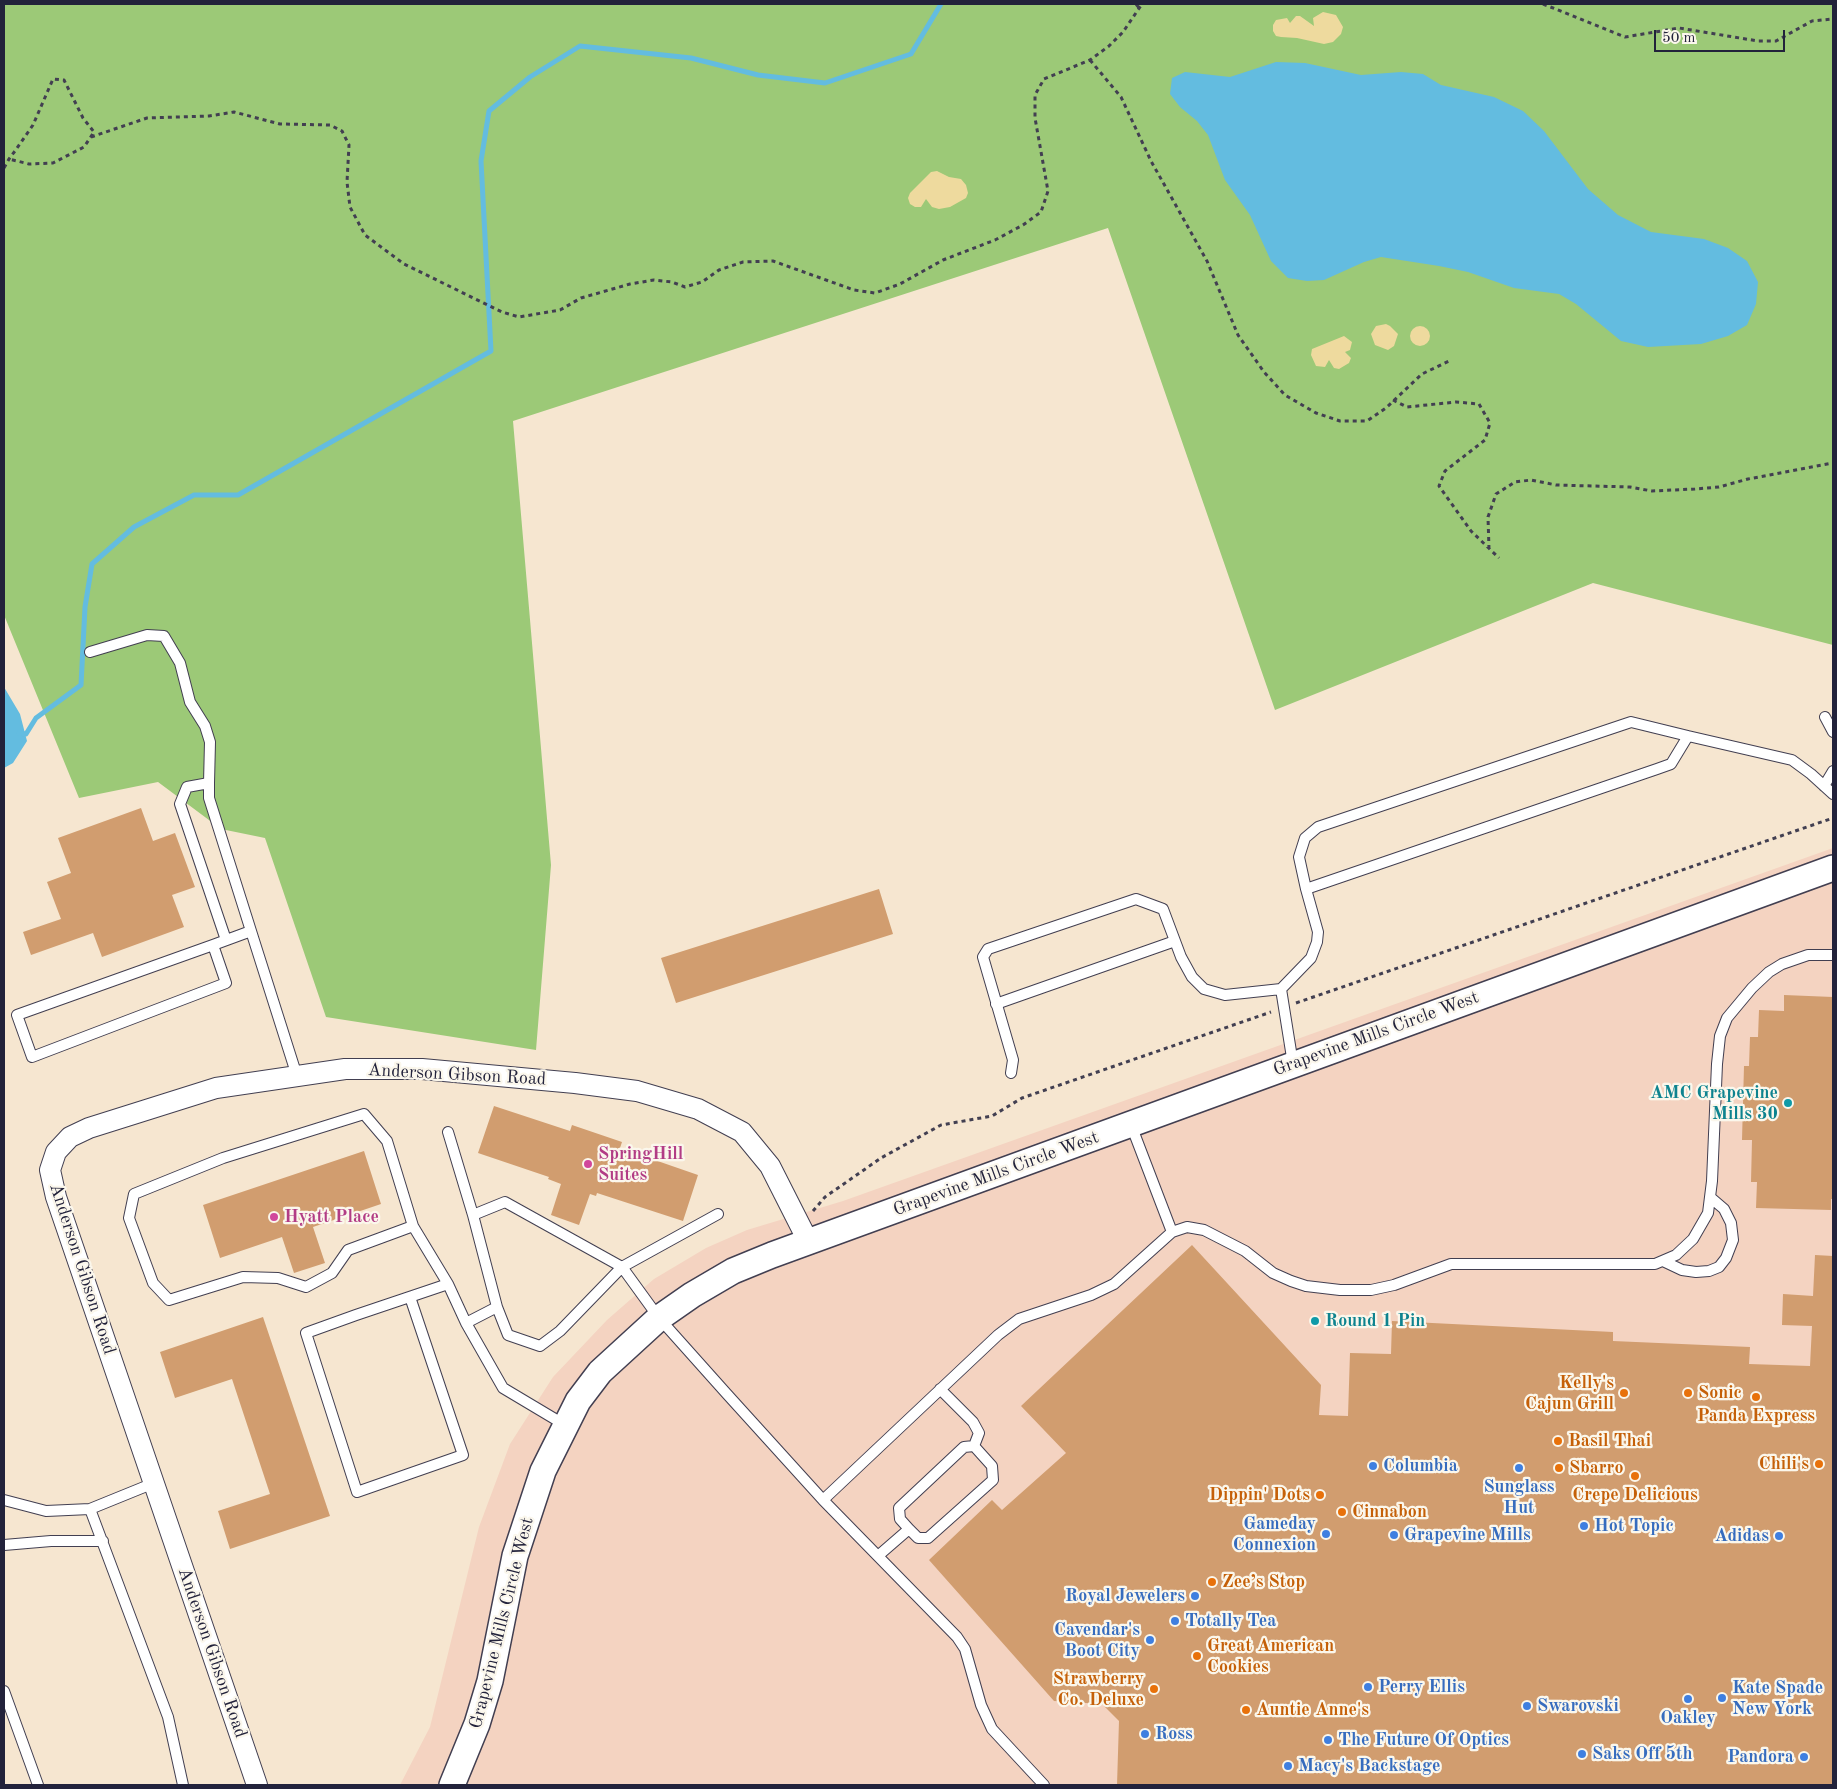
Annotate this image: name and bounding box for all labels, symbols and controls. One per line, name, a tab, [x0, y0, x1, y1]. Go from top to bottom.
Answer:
scale bar	[1657, 20, 1788, 52]
text: 50 m	[1662, 31, 1696, 46]
street label: Grapevine Mills Circle West	[1270, 987, 1482, 1081]
street label: Anderson Gibson Road	[367, 1060, 547, 1090]
place label: AMC Grapevine Mills 30	[1650, 1082, 1778, 1124]
marker: AMC Grapevine Mills 30	[1782, 1097, 1794, 1109]
street label: Grapevine Mills Circle West	[890, 1127, 1102, 1221]
place label: SpringHill Suites	[598, 1143, 683, 1186]
marker: SpringHill Suites	[582, 1158, 594, 1170]
street label: Anderson Gibson Road	[44, 1181, 120, 1357]
place label: Hyatt Place	[284, 1206, 379, 1228]
marker: Hyatt Place	[268, 1211, 280, 1223]
place label: Round 1 Pin	[1325, 1310, 1425, 1332]
marker: Round 1 Pin	[1309, 1315, 1321, 1327]
place label: Kelly's Cajun Grill	[1525, 1372, 1614, 1415]
place label: Sonic	[1698, 1382, 1742, 1404]
marker: Kelly's Cajun Grill	[1618, 1387, 1630, 1399]
marker: Sonic	[1682, 1387, 1694, 1399]
marker: Panda Express	[1750, 1391, 1762, 1403]
place label: Panda Express	[1697, 1405, 1815, 1427]
place label: Basil Thai	[1568, 1430, 1651, 1452]
marker: Basil Thai	[1552, 1435, 1564, 1447]
place label: Chili's	[1759, 1453, 1809, 1475]
place label: Columbia	[1383, 1455, 1458, 1477]
place label: Sbarro	[1569, 1457, 1624, 1479]
marker: Chili's	[1813, 1458, 1825, 1470]
marker: Columbia	[1367, 1460, 1379, 1472]
marker: Sunglass Hut	[1513, 1462, 1525, 1474]
marker: Sbarro	[1553, 1462, 1565, 1474]
marker: Crepe Delicious	[1629, 1470, 1641, 1482]
place label: Sunglass Hut	[1483, 1476, 1555, 1518]
place label: Dippin' Dots	[1209, 1484, 1310, 1506]
place label: Crepe Delicious	[1572, 1484, 1698, 1506]
marker: Dippin' Dots	[1314, 1489, 1326, 1501]
place label: Cinnabon	[1352, 1501, 1427, 1523]
marker: Cinnabon	[1336, 1506, 1348, 1518]
place label: Gameday Connexion	[1233, 1513, 1316, 1556]
street label: Grapevine Mills Circle West	[465, 1515, 539, 1731]
place label: Hot Topic	[1594, 1515, 1674, 1537]
marker: Hot Topic	[1578, 1520, 1590, 1532]
place label: Grapevine Mills	[1404, 1524, 1531, 1546]
place label: Adidas	[1714, 1525, 1769, 1547]
marker: Gameday Connexion	[1320, 1528, 1332, 1540]
marker: Grapevine Mills	[1388, 1529, 1400, 1541]
marker: Adidas	[1773, 1530, 1785, 1542]
street label: Anderson Gibson Road	[173, 1565, 251, 1741]
place label: Zee’s Stop	[1222, 1571, 1305, 1593]
marker: Zee’s Stop	[1206, 1576, 1218, 1588]
place label: Royal Jewelers	[1065, 1585, 1185, 1607]
marker: Royal Jewelers	[1189, 1590, 1201, 1602]
place label: Totally Tea	[1185, 1610, 1276, 1632]
marker: Totally Tea	[1169, 1615, 1181, 1627]
place label: Cavendar's Boot City	[1054, 1619, 1140, 1662]
marker: Cavendar's Boot City	[1144, 1634, 1156, 1646]
place label: Great American Cookies	[1207, 1635, 1334, 1678]
marker: Great American Cookies	[1191, 1650, 1203, 1662]
place label: Strawberry Co. Deluxe	[1053, 1668, 1144, 1710]
place label: Perry Ellis	[1378, 1676, 1465, 1698]
place label: Kate Spade New York	[1732, 1677, 1823, 1720]
marker: Perry Ellis	[1362, 1681, 1374, 1693]
marker: Strawberry Co. Deluxe	[1148, 1683, 1160, 1695]
marker: Kate Spade New York	[1716, 1692, 1728, 1704]
marker: Oakley	[1682, 1693, 1694, 1705]
place label: Swarovski	[1537, 1695, 1619, 1717]
place label: Auntie Anne's	[1256, 1699, 1369, 1721]
marker: Swarovski	[1521, 1700, 1533, 1712]
marker: Auntie Anne's	[1240, 1704, 1252, 1716]
place label: Oakley	[1660, 1707, 1716, 1729]
place label: Ross	[1155, 1723, 1193, 1745]
marker: Ross	[1139, 1728, 1151, 1740]
place label: The Future Of Optics	[1338, 1729, 1509, 1751]
marker: The Future Of Optics	[1322, 1734, 1334, 1746]
place label: Saks Off 5th	[1592, 1743, 1693, 1765]
place label: Pandora	[1727, 1746, 1794, 1768]
marker: Saks Off 5th	[1576, 1748, 1588, 1760]
marker: Pandora	[1798, 1751, 1810, 1763]
place label: Macy's Backstage	[1298, 1755, 1440, 1777]
marker: Macy's Backstage	[1282, 1760, 1294, 1772]

